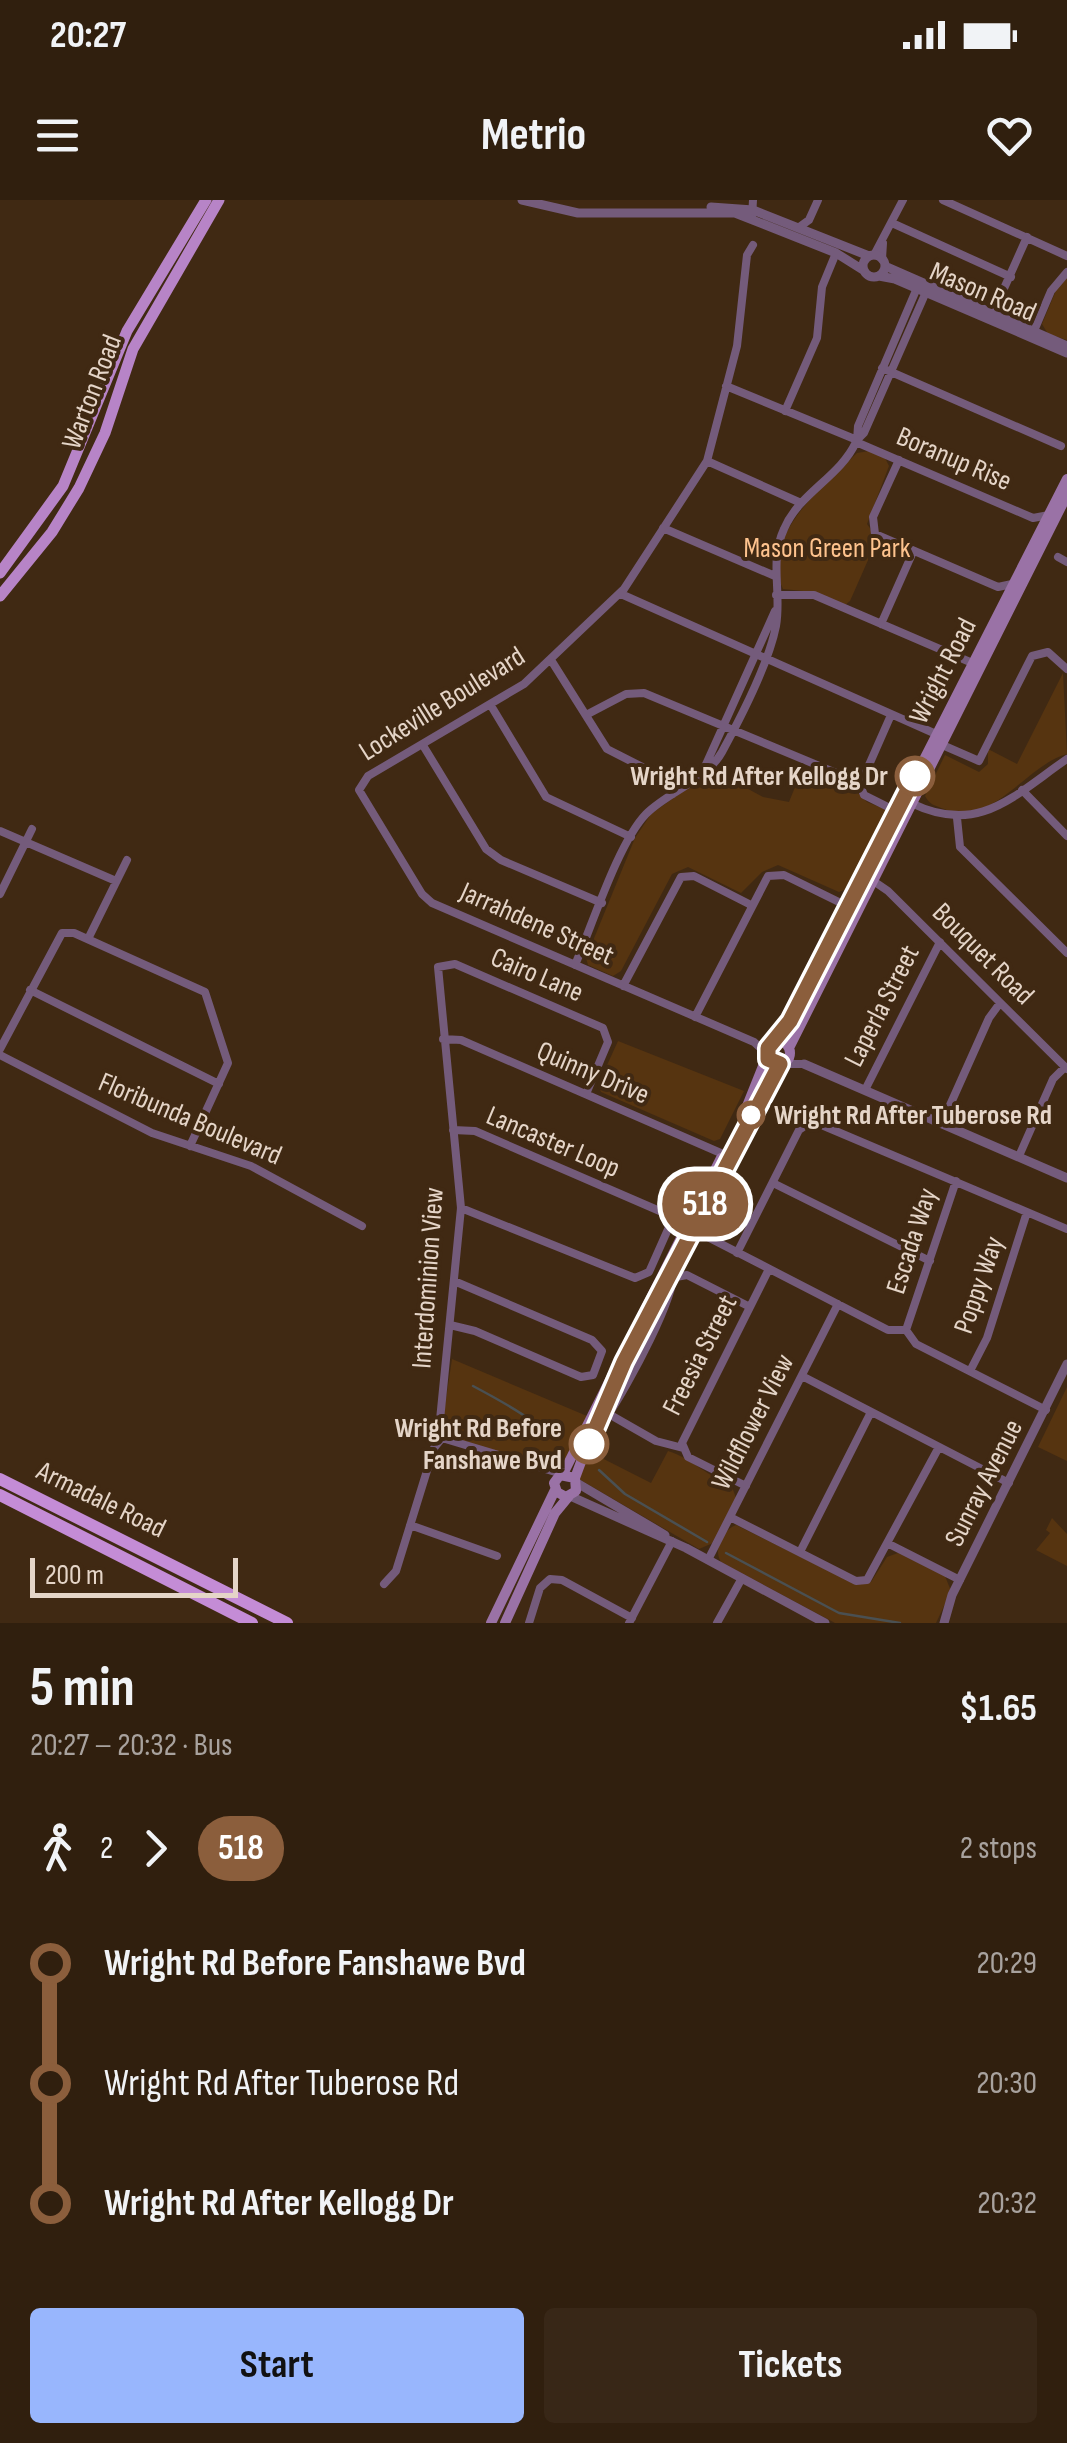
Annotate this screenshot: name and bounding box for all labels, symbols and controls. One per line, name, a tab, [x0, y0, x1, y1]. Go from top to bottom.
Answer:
text: 20:27	[50, 13, 126, 58]
icon: menu	[30, 108, 85, 163]
text: Metrio	[481, 108, 586, 163]
icon: heart	[982, 108, 1037, 163]
street label: Mason Road	[925, 255, 1041, 329]
street label: Warton Road	[55, 330, 129, 454]
street label: Boranup Rise	[892, 420, 1016, 498]
park label: Mason Green Park	[743, 532, 911, 565]
street label: Wright Road	[902, 613, 984, 729]
street label: Lockeville Boulevard	[353, 640, 531, 768]
marker: Wright Rd After Kellogg Dr	[896, 757, 934, 795]
place label: Wright Rd After Kellogg Dr	[630, 760, 888, 793]
street label: Jarrahdene Street	[454, 875, 619, 973]
street label: Bouquet Road	[925, 896, 1041, 1012]
street label: Laperla Street	[837, 940, 927, 1072]
street label: Cairo Lane	[486, 941, 588, 1009]
street label: Quinny Drive	[532, 1035, 654, 1111]
street label: Floribunda Boulevard	[94, 1066, 286, 1172]
street label: Lancaster Loop	[481, 1099, 625, 1185]
place label: Wright Rd After Tuberose Rd	[774, 1099, 1052, 1132]
marker: Wright Rd After Tuberose Rd	[738, 1102, 764, 1128]
line badge: 518	[648, 1172, 762, 1236]
text: 518	[682, 1183, 728, 1226]
street label: Escada Way	[879, 1184, 945, 1298]
street label: Interdominion View	[405, 1186, 451, 1370]
street label: Poppy Way	[947, 1232, 1011, 1338]
street label: Freesia Street	[656, 1289, 744, 1421]
street label: Wildflower View	[705, 1348, 801, 1495]
place label: Wright Rd Before Fanshawe Bvd	[394, 1412, 562, 1477]
street label: Sunray Avenue	[938, 1414, 1030, 1552]
marker: Wright Rd Before Fanshawe Bvd	[570, 1425, 608, 1463]
street label: Armadale Road	[30, 1454, 171, 1545]
scale bar	[30, 1553, 238, 1598]
text: 200 m	[45, 1559, 104, 1592]
text: 5 min	[30, 1655, 135, 1722]
text: $1.65	[959, 1686, 1037, 1731]
text: 20:27 – 20:32 · Bus	[30, 1726, 233, 1765]
icon: walk	[30, 1821, 85, 1876]
icon: forward	[128, 1821, 183, 1876]
text: 518	[218, 1827, 264, 1870]
text: 2	[100, 1829, 113, 1868]
text: 2 stops	[960, 1829, 1037, 1868]
text: Wright Rd Before Fanshawe Bvd	[104, 1941, 526, 1986]
text: 20:29	[977, 1944, 1037, 1983]
text: Wright Rd After Tuberose Rd	[104, 2061, 459, 2106]
text: 20:30	[976, 2064, 1037, 2103]
text: Wright Rd After Kellogg Dr	[104, 2181, 454, 2226]
text: 20:32	[977, 2184, 1037, 2223]
button: Start	[30, 2308, 524, 2423]
button: Tickets	[544, 2308, 1037, 2423]

